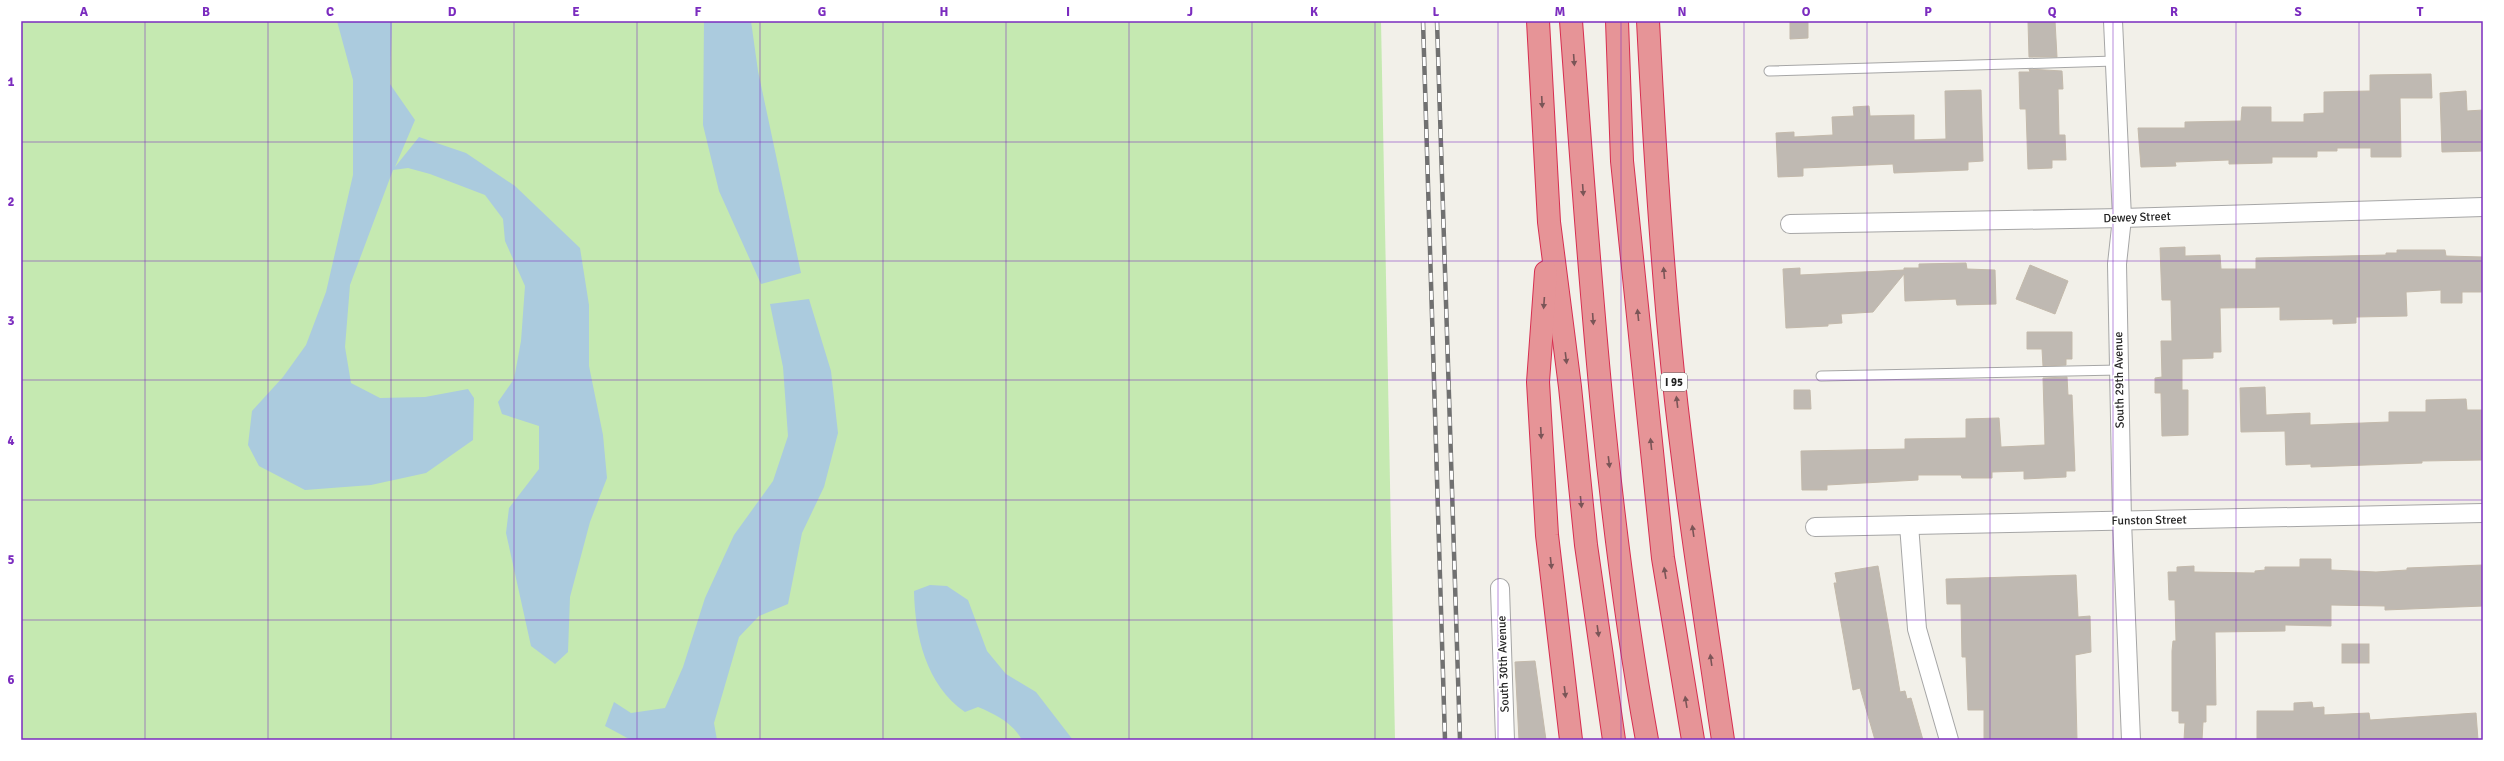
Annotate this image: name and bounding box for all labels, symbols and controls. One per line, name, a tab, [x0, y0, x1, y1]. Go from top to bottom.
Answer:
text: A	[80, 4, 89, 20]
text: B	[202, 4, 210, 20]
text: C	[326, 4, 334, 20]
text: D	[448, 4, 457, 20]
text: E	[572, 4, 580, 20]
text: F	[695, 4, 702, 20]
text: G	[818, 4, 826, 20]
text: H	[940, 4, 948, 20]
text: I	[1066, 4, 1070, 20]
text: J	[1187, 4, 1193, 20]
text: K	[1310, 4, 1318, 20]
text: L	[1433, 4, 1440, 20]
text: M	[1555, 4, 1566, 20]
text: N	[1677, 4, 1687, 20]
text: O	[1802, 4, 1811, 20]
text: P	[1924, 4, 1932, 20]
text: Q	[2048, 4, 2057, 20]
text: R	[2170, 4, 2178, 20]
text: S	[2294, 4, 2302, 20]
text: T	[2417, 4, 2424, 20]
one-way arrow	[1571, 54, 1578, 66]
text: 1	[7, 74, 15, 90]
one-way arrow	[1539, 96, 1546, 108]
one-way arrow	[1580, 184, 1587, 196]
text: 2	[7, 194, 15, 210]
street label: Dewey Street	[2103, 209, 2171, 226]
one-way arrow	[1661, 267, 1668, 279]
one-way arrow	[1540, 297, 1547, 309]
one-way arrow	[1635, 309, 1641, 321]
text: 3	[7, 313, 15, 329]
one-way arrow	[1589, 313, 1596, 325]
street label: South 29th Avenue	[2111, 332, 2128, 428]
one-way arrow	[1563, 352, 1569, 364]
road number: I 95	[1661, 373, 1687, 391]
one-way arrow	[1674, 396, 1680, 408]
one-way arrow	[1538, 427, 1545, 439]
text: 4	[7, 433, 15, 449]
one-way arrow	[1648, 438, 1654, 450]
one-way arrow	[1606, 456, 1612, 468]
one-way arrow	[1578, 496, 1585, 508]
street label: Funston Street	[2111, 512, 2187, 529]
one-way arrow	[1690, 525, 1696, 537]
text: 5	[7, 552, 15, 568]
one-way arrow	[1547, 557, 1554, 569]
one-way arrow	[1662, 567, 1668, 579]
street label: South 30th Avenue	[1494, 615, 1513, 713]
one-way arrow	[1595, 624, 1601, 637]
one-way arrow	[1708, 654, 1714, 666]
text: 6	[7, 672, 15, 688]
one-way arrow	[1562, 686, 1568, 698]
one-way arrow	[1683, 695, 1689, 708]

